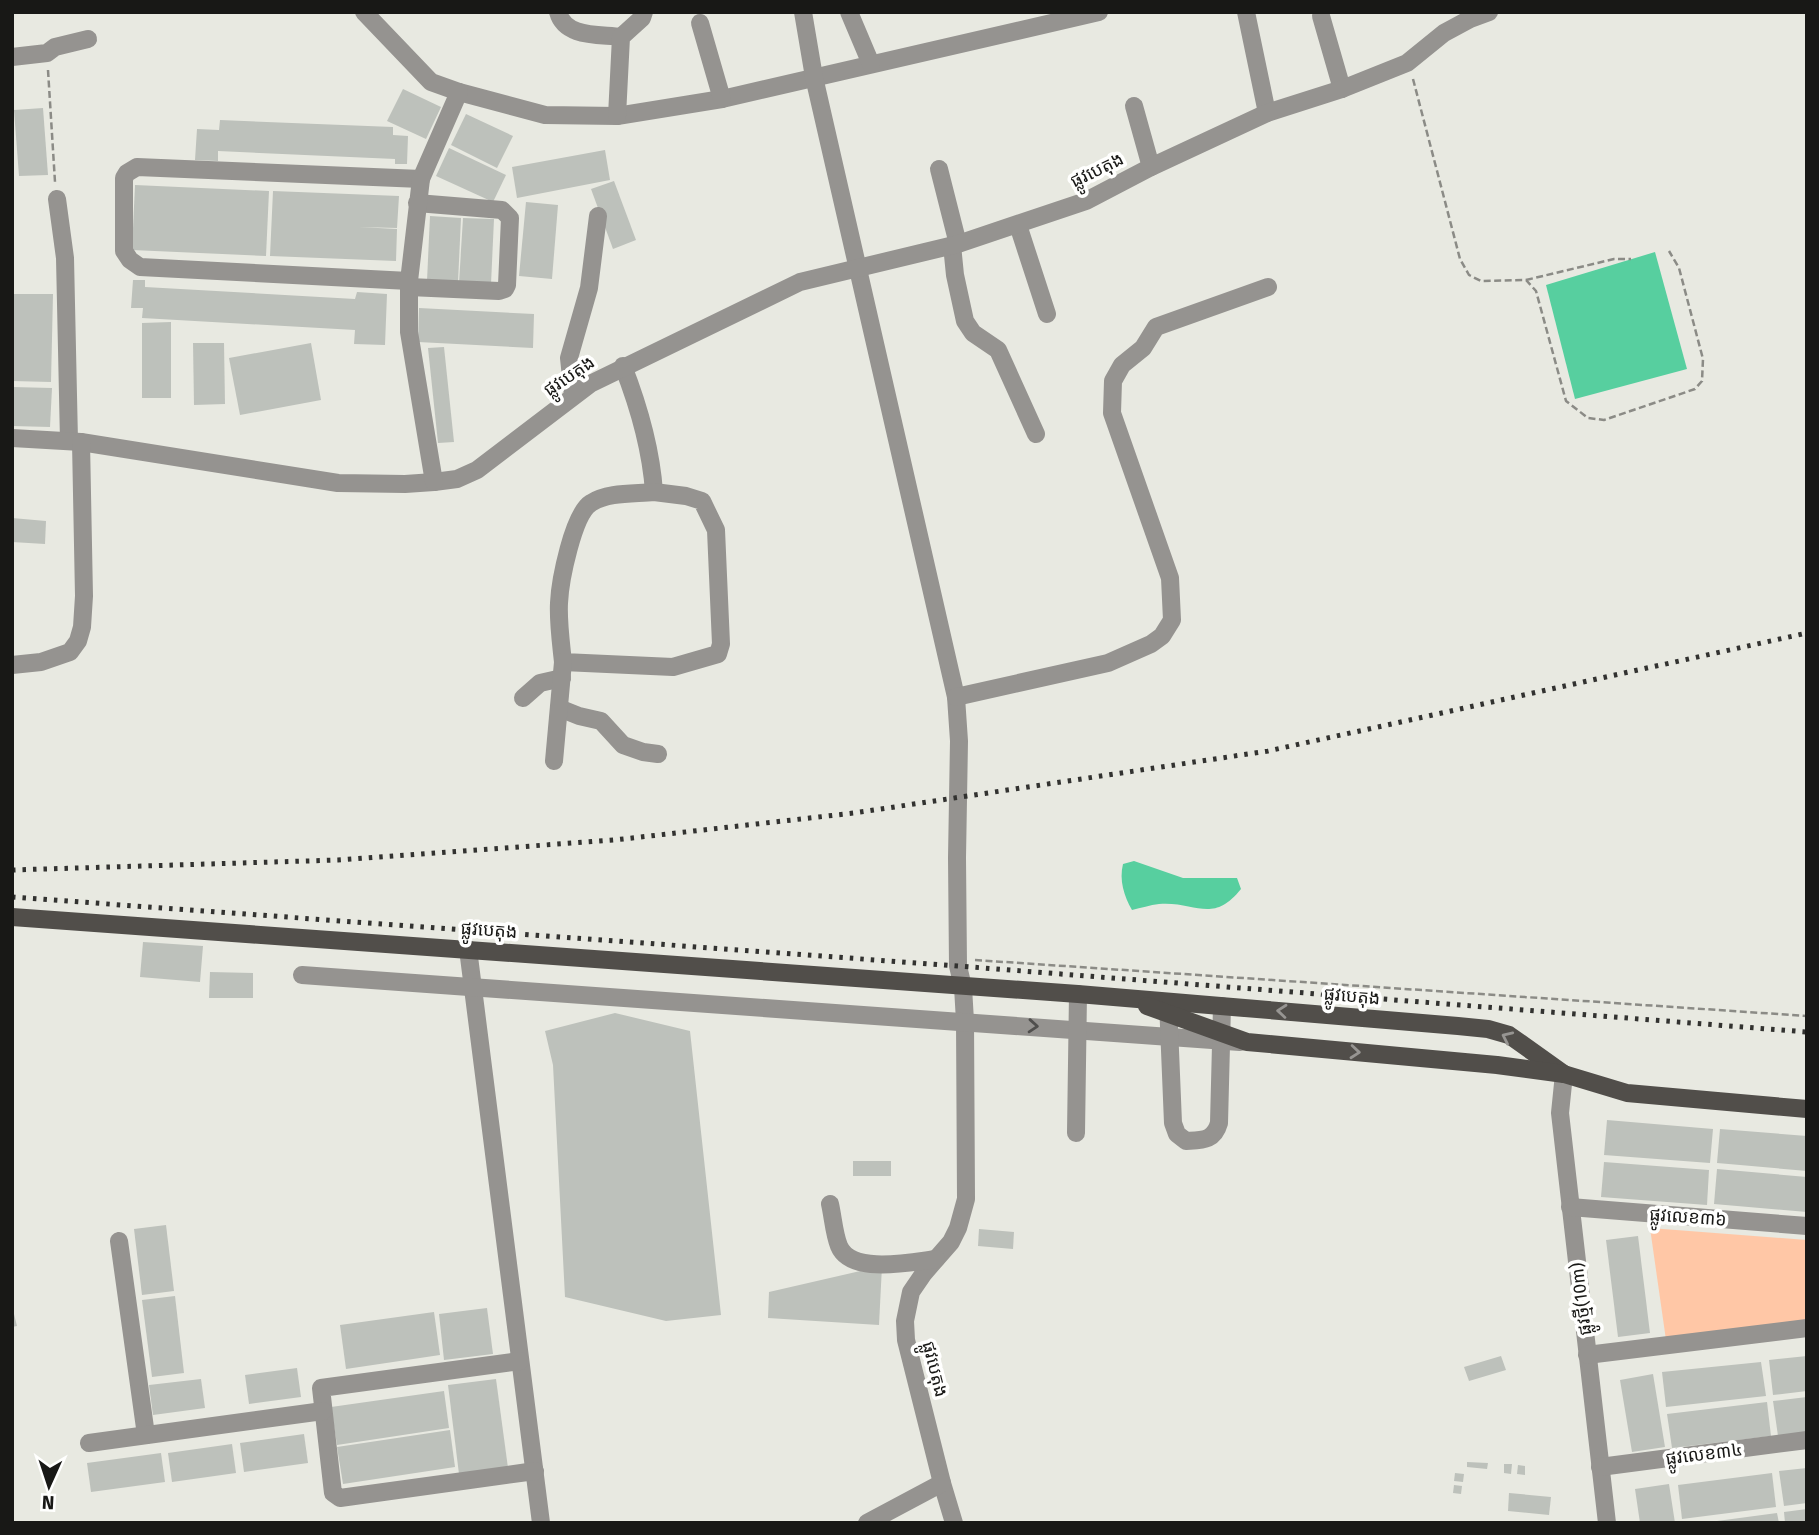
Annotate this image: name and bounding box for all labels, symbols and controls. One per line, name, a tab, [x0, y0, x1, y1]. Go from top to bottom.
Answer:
street label: ផ្លូវបេតុង	[1067, 148, 1130, 197]
street label: ផ្លូវបេតុង	[539, 351, 602, 405]
street label: ផ្លូវបេតុង	[460, 917, 518, 948]
street label: ផ្លូវបេតុង	[1322, 983, 1381, 1015]
one-way arrow	[1277, 1004, 1288, 1019]
one-way arrow	[1028, 1018, 1039, 1033]
one-way arrow	[1502, 1032, 1515, 1045]
one-way arrow	[1350, 1044, 1361, 1059]
street label: ផ្លូវលេខ៣៦	[1648, 1203, 1727, 1236]
street label: ផ្លូវថ្មី(10m)	[1565, 1260, 1602, 1337]
street label: ផ្លូវបេតុង	[912, 1339, 953, 1400]
street label: ផ្លូវលេខ៣៤	[1664, 1438, 1744, 1475]
north arrow	[14, 1451, 84, 1521]
text: N	[41, 1491, 55, 1514]

